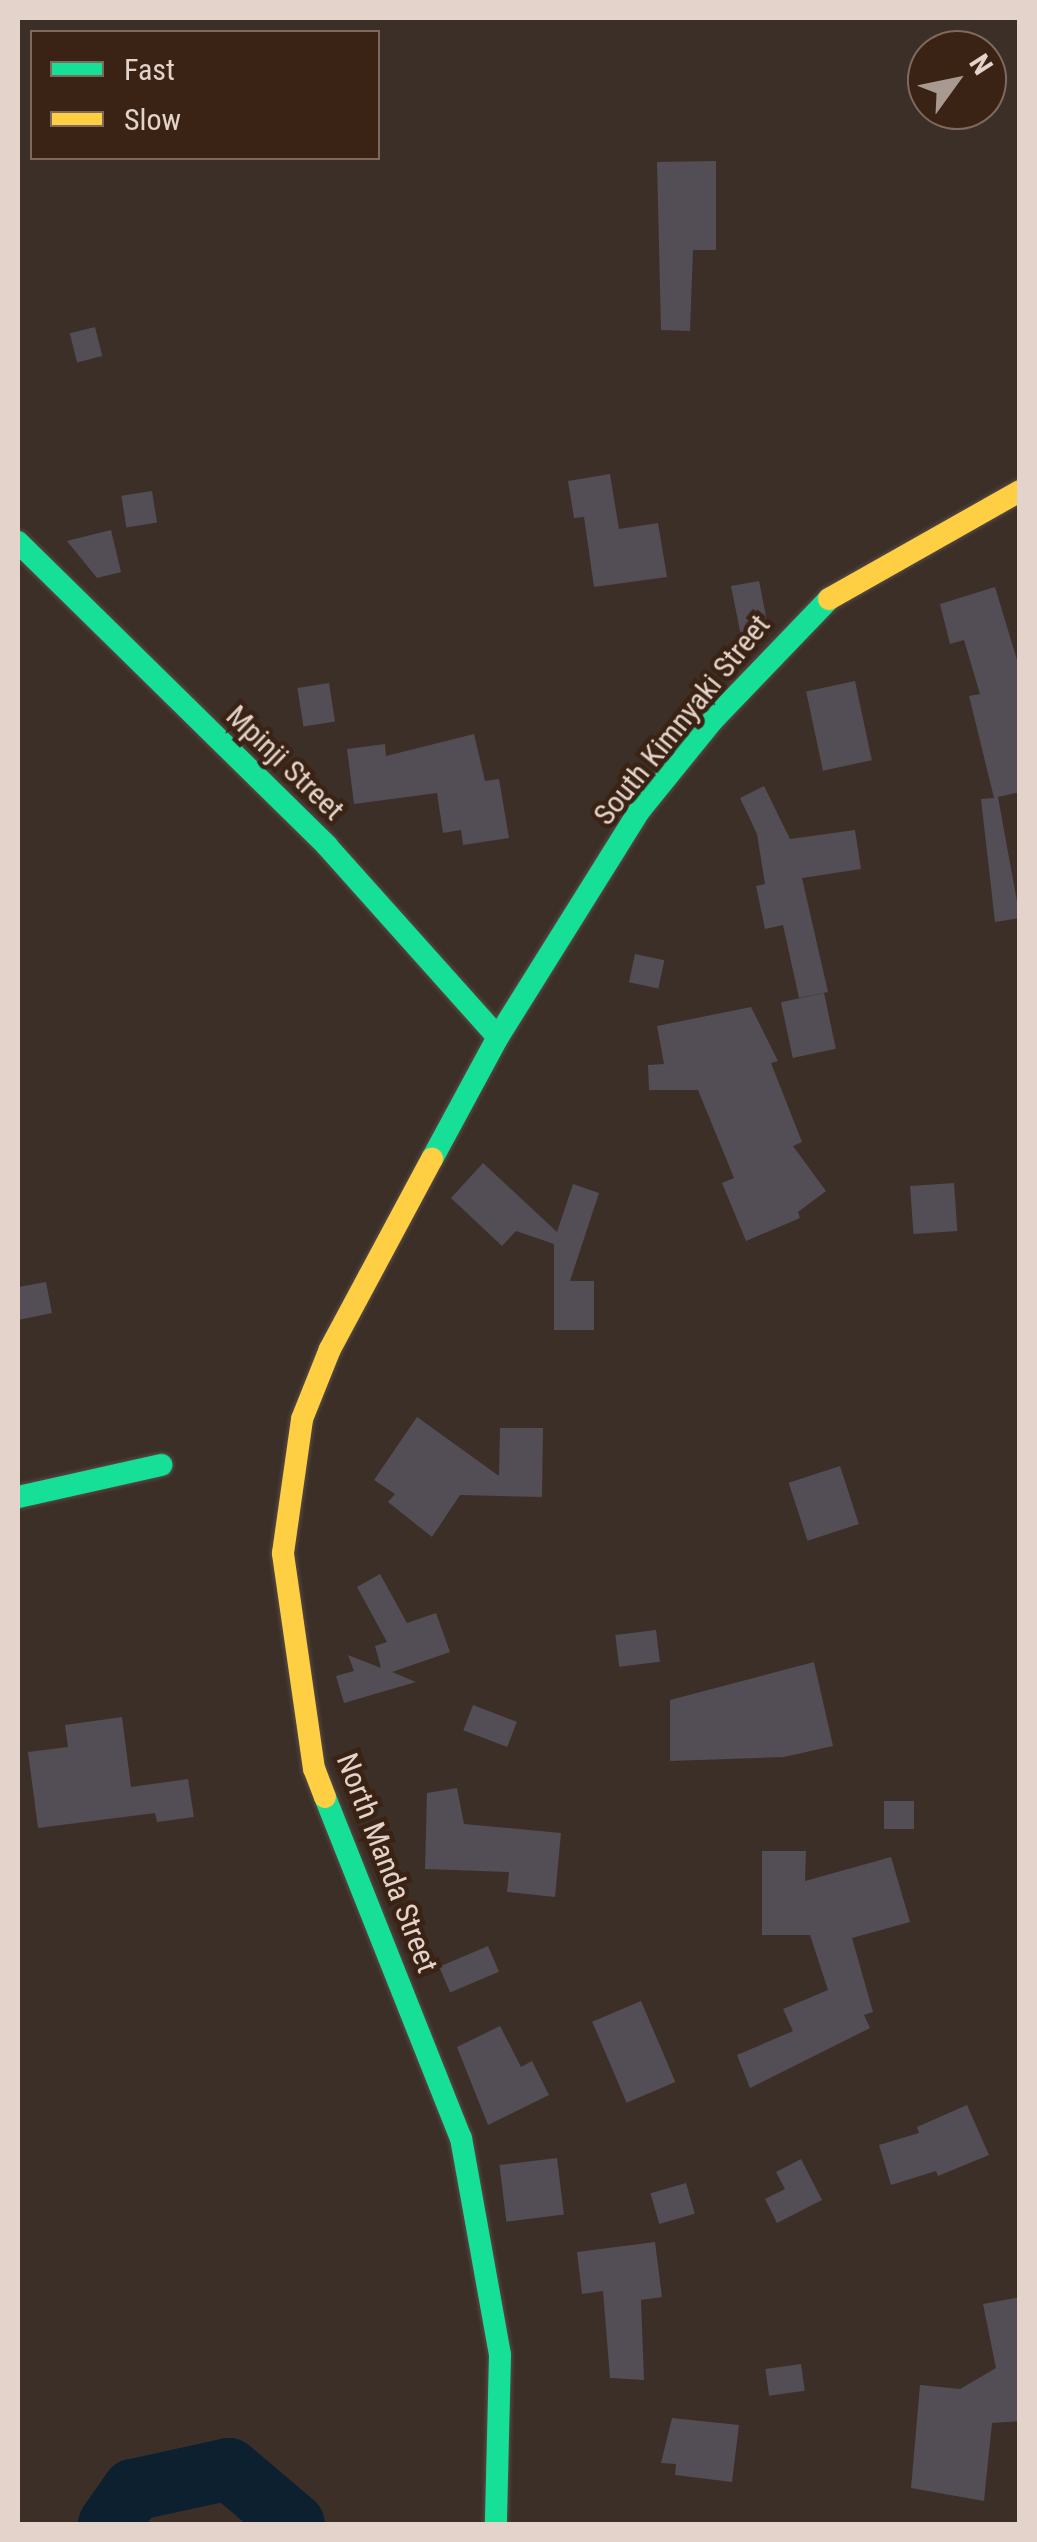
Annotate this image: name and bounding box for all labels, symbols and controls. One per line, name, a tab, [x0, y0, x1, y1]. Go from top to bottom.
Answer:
legend	[30, 30, 380, 160]
north arrow	[907, 30, 1007, 130]
text: N	[962, 48, 999, 81]
text: Fast	[124, 52, 175, 87]
text: Slow	[124, 102, 181, 137]
street label: South Kimnyaki Street	[586, 608, 778, 832]
street label: Mpinji Street	[219, 698, 351, 828]
street label: North Manda Street	[329, 1748, 445, 1978]

